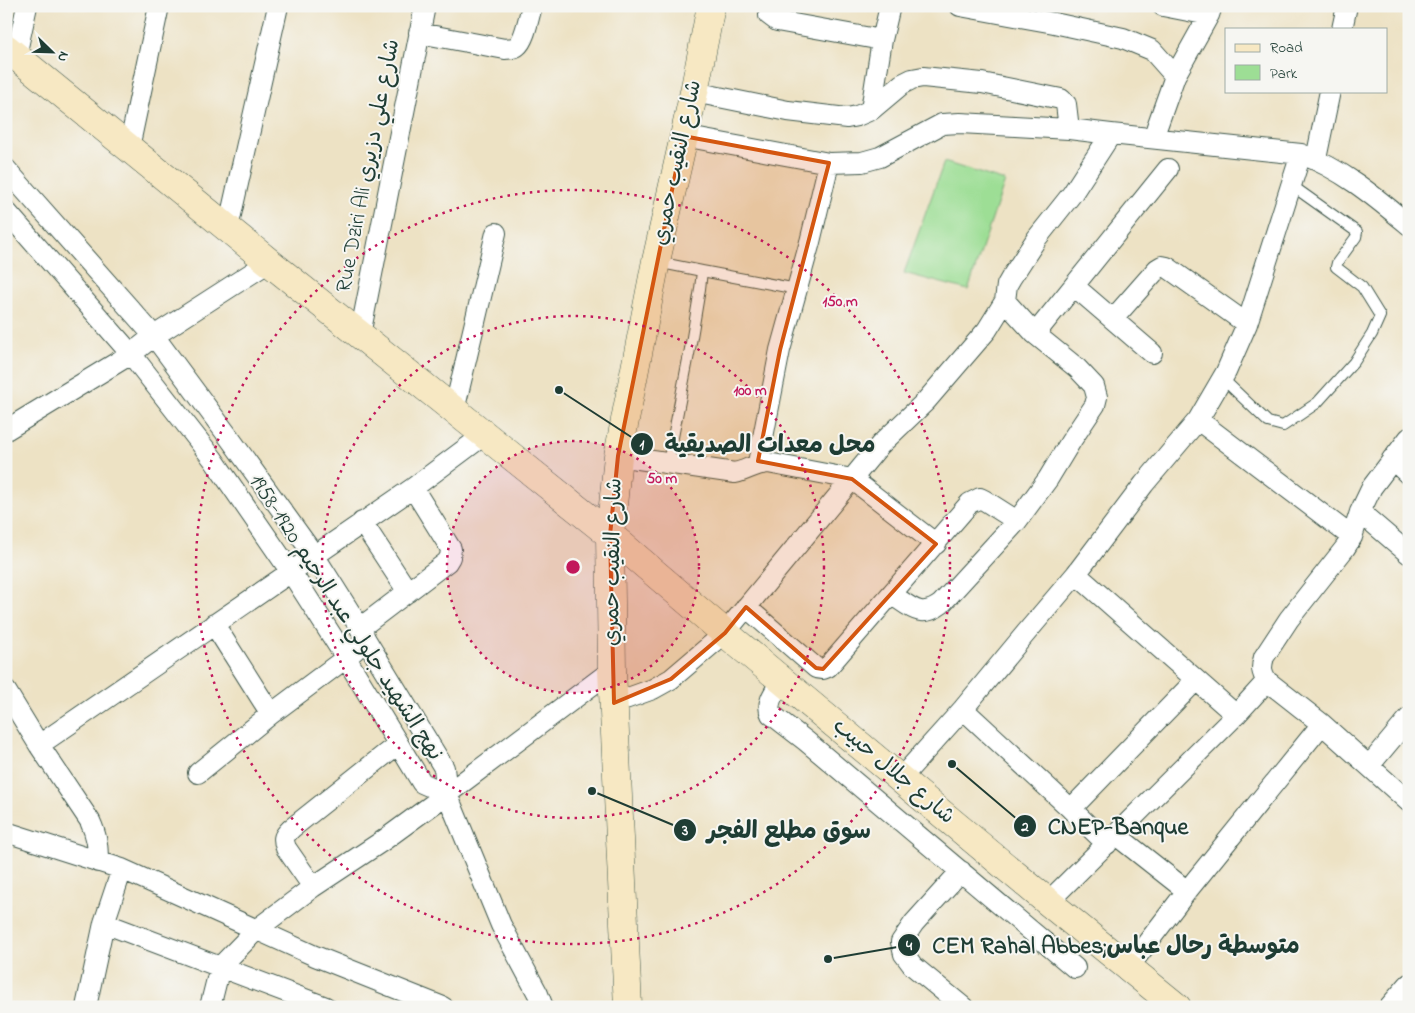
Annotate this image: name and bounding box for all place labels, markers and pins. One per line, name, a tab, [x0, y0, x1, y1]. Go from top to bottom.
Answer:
callout: محل معدات الصديقية	[630, 424, 886, 463]
centre of rings	[564, 558, 582, 576]
callout: CNEP-Banque	[1012, 806, 1198, 845]
callout: سوق مطلع الفجر	[673, 810, 881, 849]
callout: CEM Rahal Abbes;متوسطة رحال عباس	[897, 926, 1309, 965]

